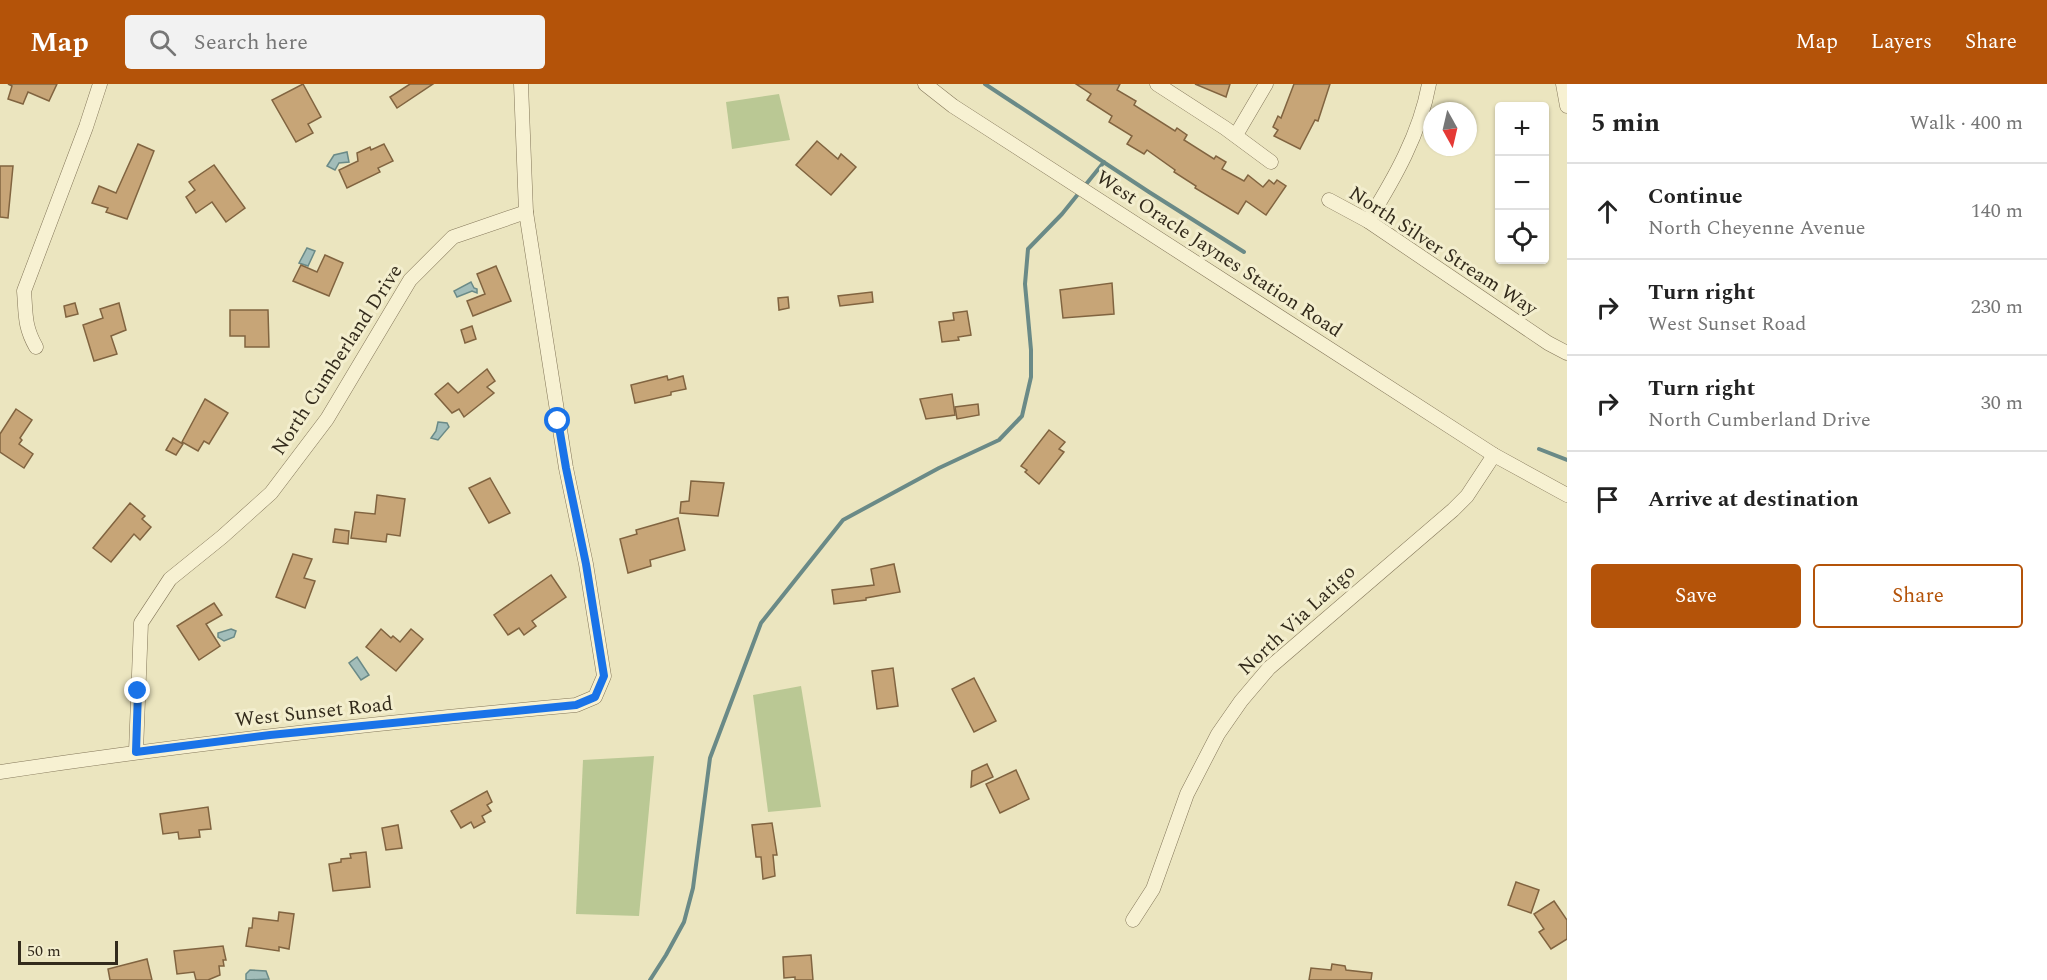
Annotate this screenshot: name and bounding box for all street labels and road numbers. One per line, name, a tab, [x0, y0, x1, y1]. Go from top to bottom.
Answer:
street label: West Oracle Jaynes Station Road	[1090, 163, 1348, 345]
street label: North Silver Stream Way	[1343, 179, 1544, 324]
street label: North Cumberland Drive	[264, 259, 410, 461]
street label: North Via Latigo	[1231, 557, 1363, 683]
street label: West Sunset Road	[234, 689, 394, 735]

